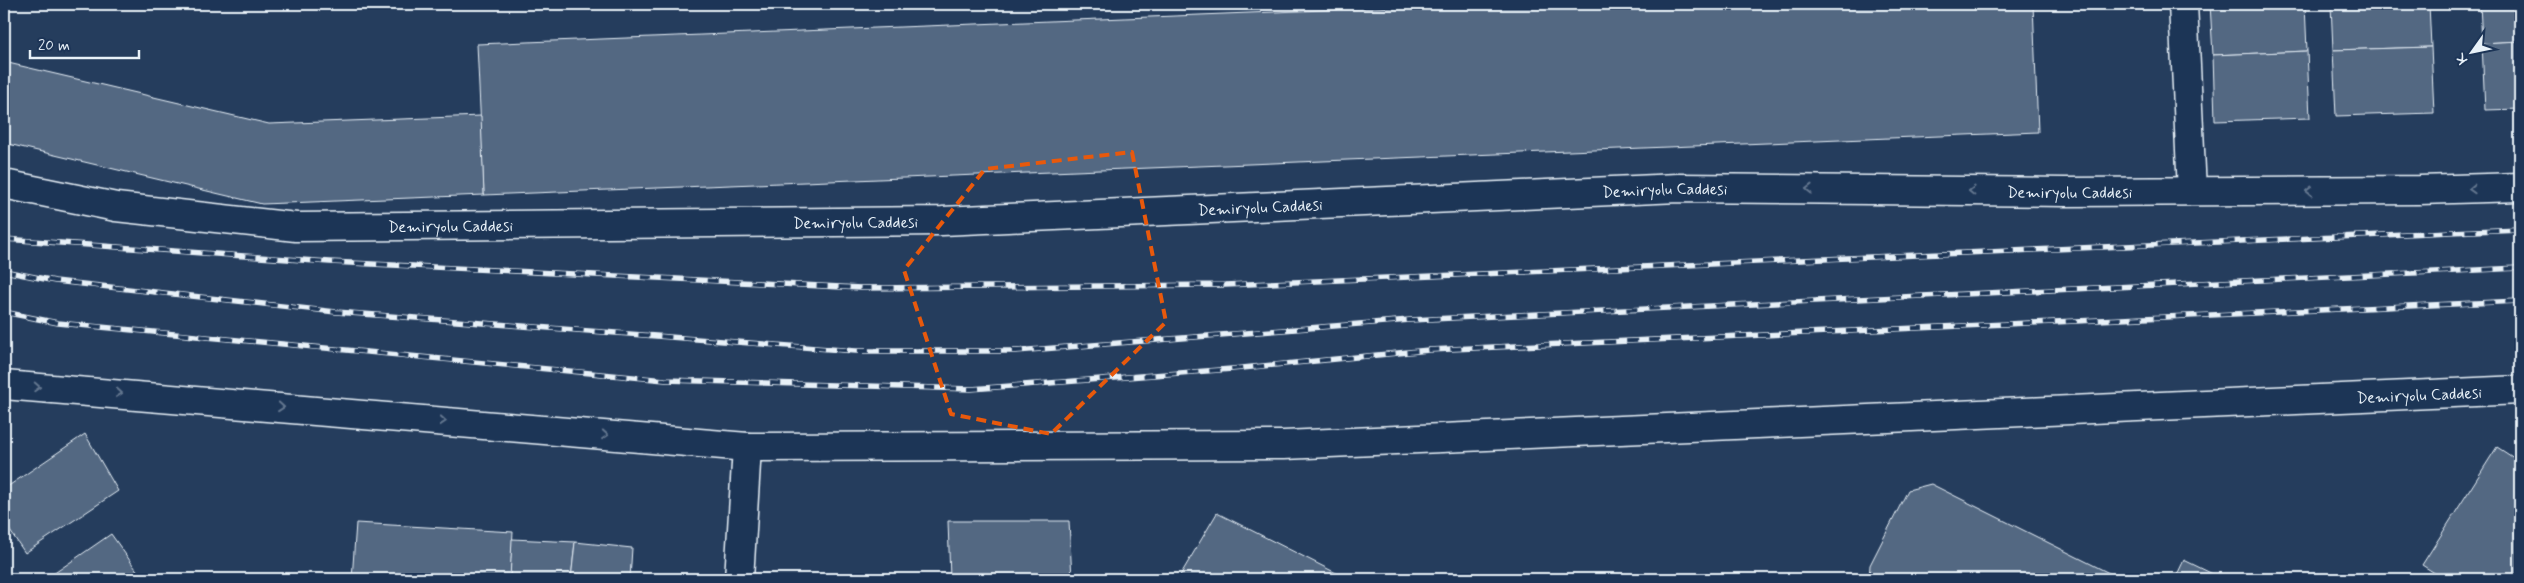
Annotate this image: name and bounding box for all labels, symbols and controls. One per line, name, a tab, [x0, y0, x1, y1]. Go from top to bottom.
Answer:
scale bar	[30, 28, 139, 60]
north arrow	[2446, 28, 2496, 78]
text: 20 m	[38, 36, 70, 56]
text: K	[2451, 49, 2472, 68]
street label: Demiryolu Caddesi	[1602, 179, 1728, 203]
street label: Demiryolu Caddesi	[2007, 182, 2133, 204]
one-way arrow	[2467, 183, 2475, 194]
one-way arrow	[1805, 184, 1813, 195]
one-way arrow	[1967, 186, 1975, 196]
one-way arrow	[2305, 186, 2312, 196]
street label: Demiryolu Caddesi	[1197, 195, 1324, 222]
street label: Demiryolu Caddesi	[793, 212, 919, 234]
street label: Demiryolu Caddesi	[388, 216, 514, 238]
one-way arrow	[33, 382, 41, 393]
street label: Demiryolu Caddesi	[2356, 383, 2483, 409]
one-way arrow	[116, 388, 124, 399]
one-way arrow	[277, 402, 285, 413]
one-way arrow	[439, 415, 447, 426]
one-way arrow	[601, 429, 609, 440]

